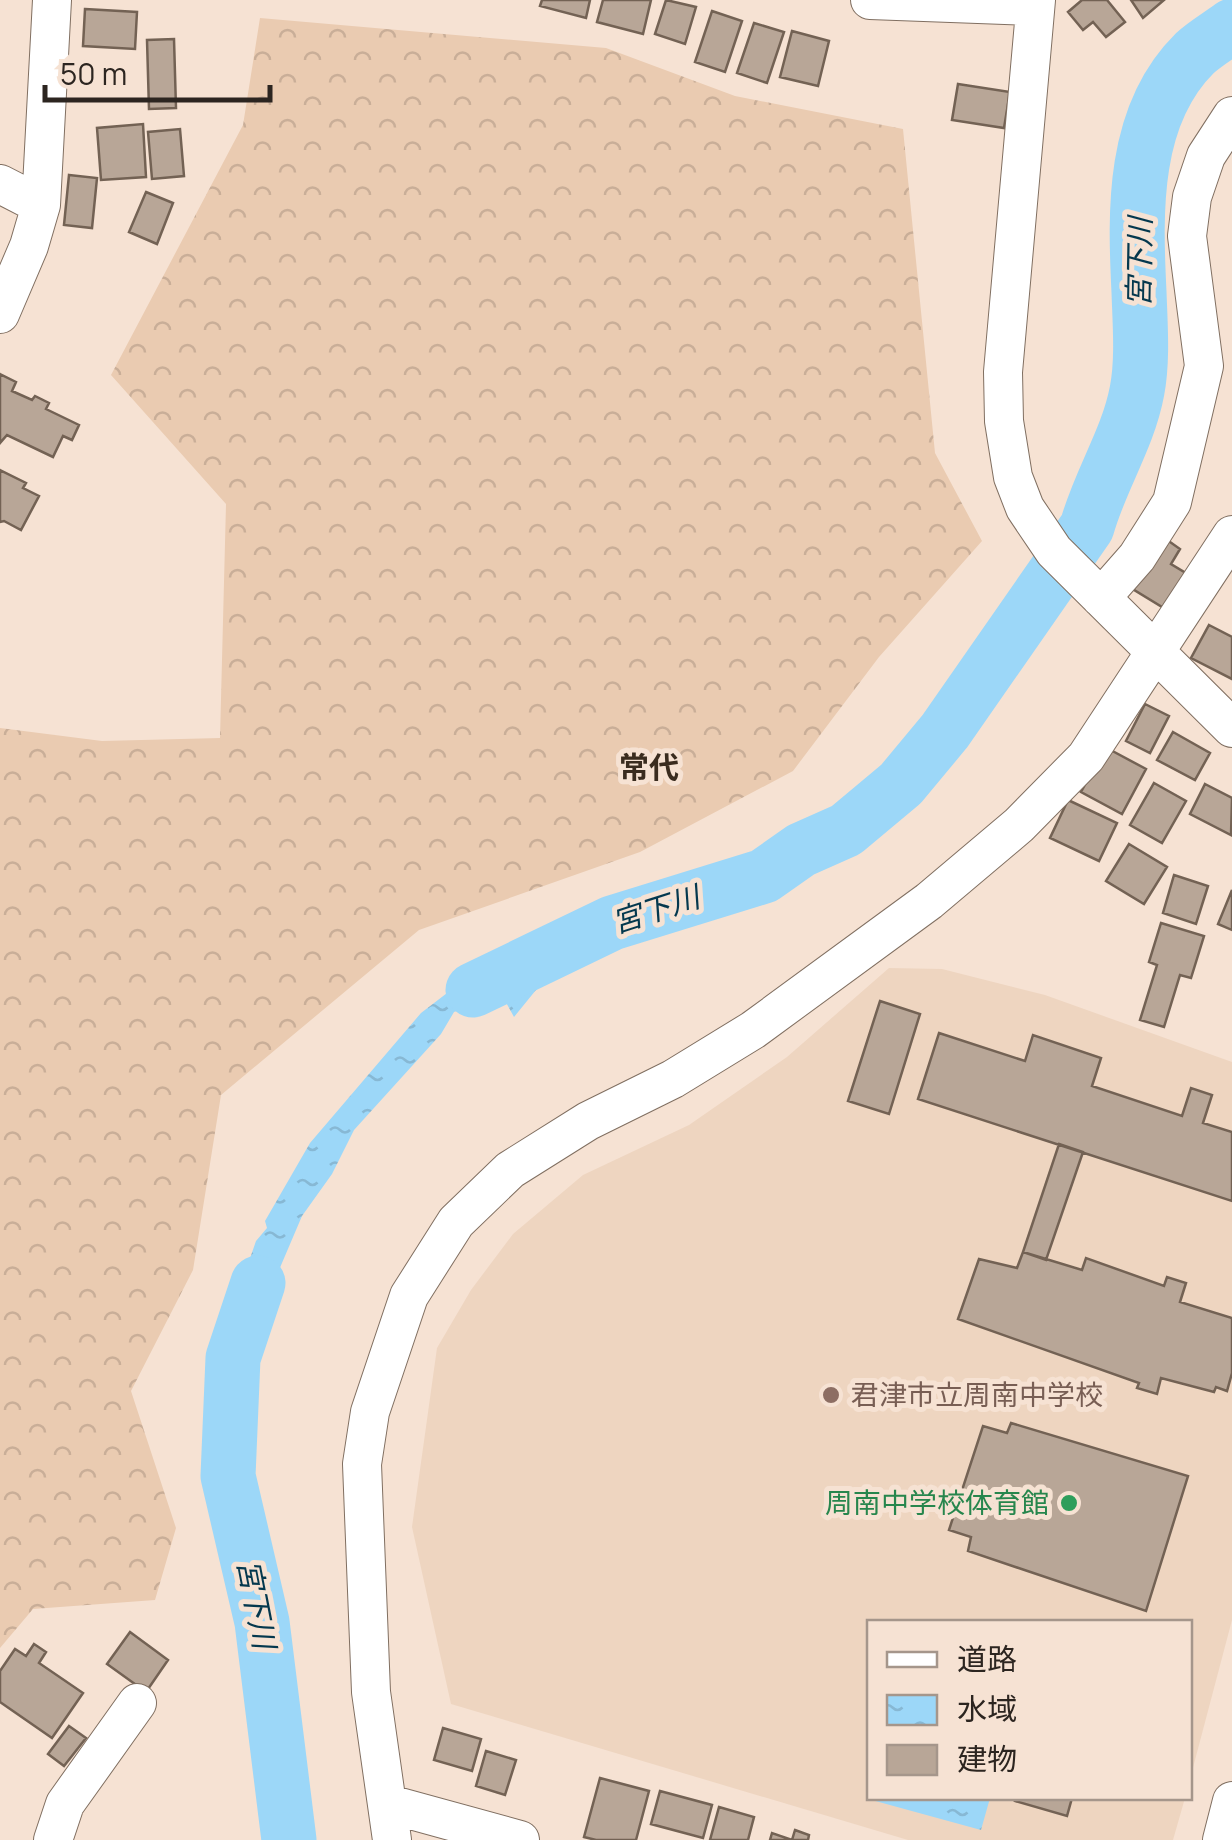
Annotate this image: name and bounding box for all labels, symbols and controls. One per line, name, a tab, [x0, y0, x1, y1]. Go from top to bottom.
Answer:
scale bar	[45, 40, 270, 102]
text: 50 m	[60, 53, 127, 94]
water label: 宮下川	[1117, 214, 1160, 307]
district label: 常代	[619, 746, 679, 787]
water label: 宮下川	[606, 874, 708, 942]
place label: 君津市立周南中学校	[851, 1375, 1103, 1413]
marker: 君津市立周南中学校	[820, 1384, 842, 1406]
place label: 周南中学校体育館	[825, 1483, 1049, 1521]
marker: 周南中学校体育館	[1058, 1492, 1080, 1514]
water label: 宮下川	[229, 1556, 287, 1655]
legend	[867, 1620, 1192, 1800]
text: 道路	[957, 1638, 1017, 1679]
text: 水域	[957, 1688, 1017, 1729]
text: 建物	[957, 1738, 1017, 1779]

